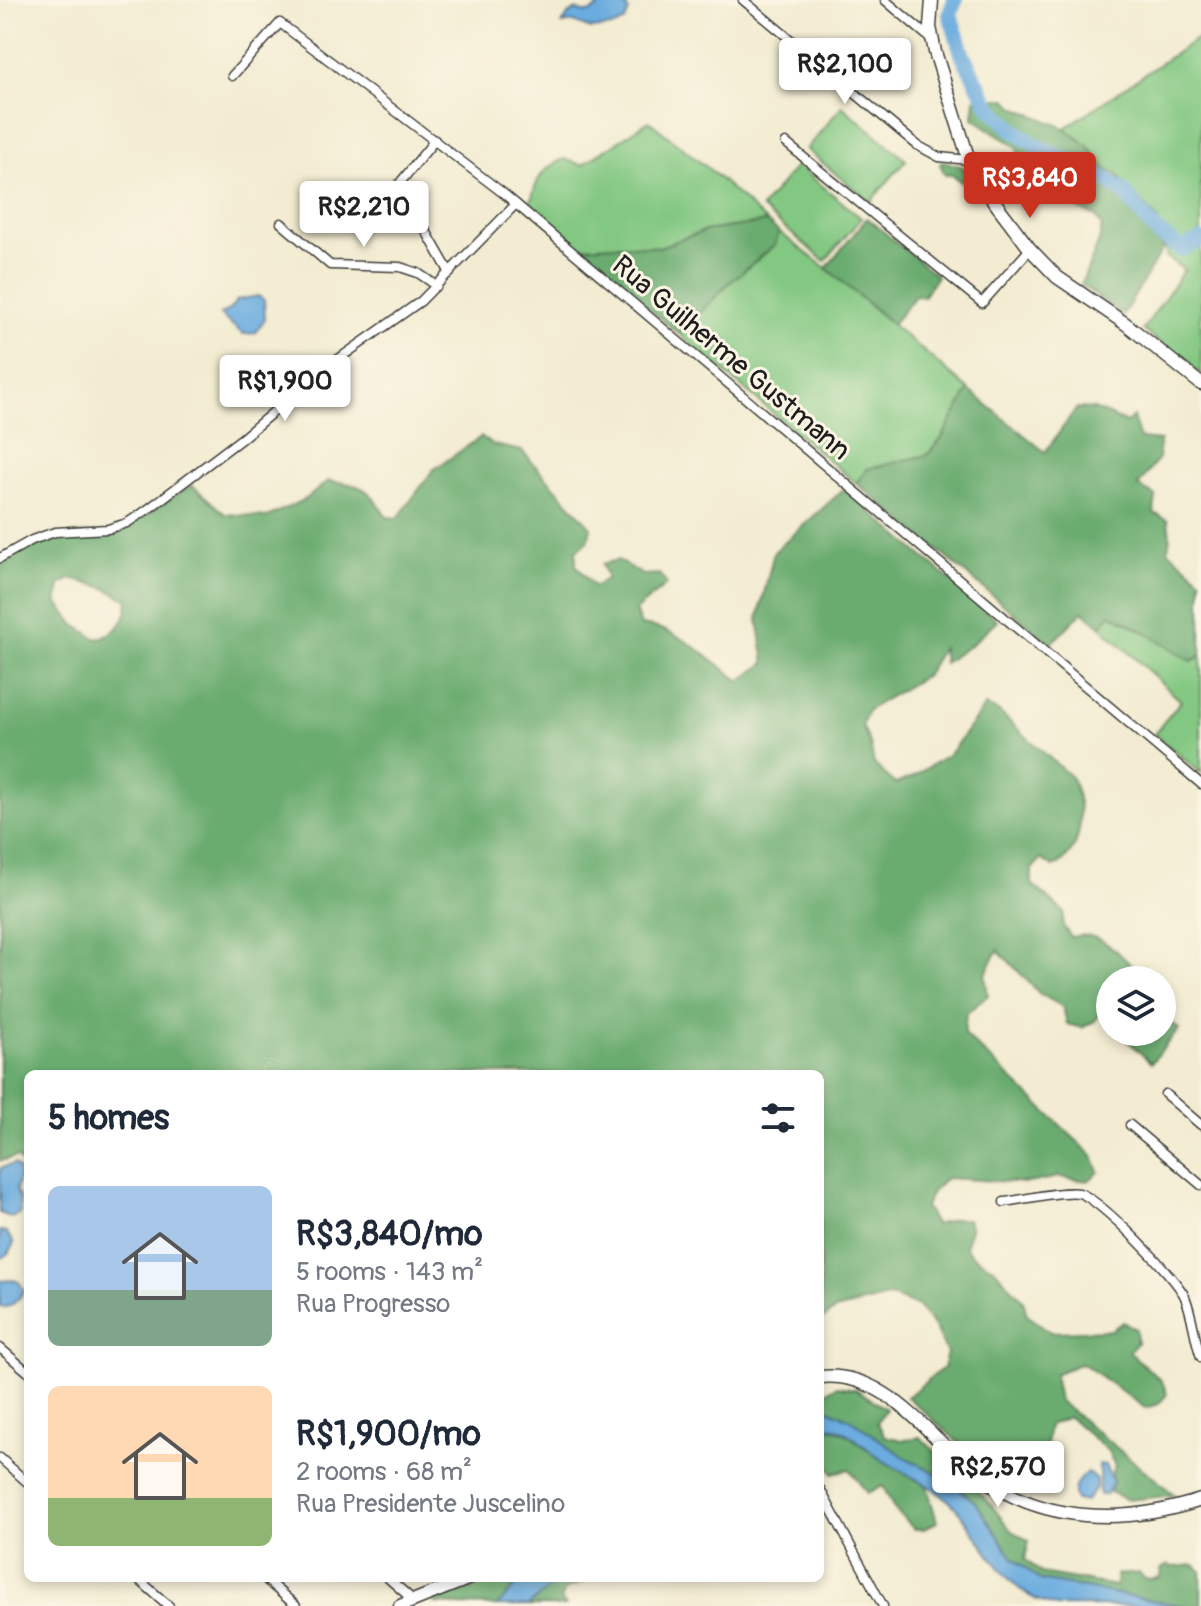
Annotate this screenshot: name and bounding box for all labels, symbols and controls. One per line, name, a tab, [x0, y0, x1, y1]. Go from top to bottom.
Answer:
pin: R$2,100	[771, 38, 919, 106]
text: R$2,100	[797, 48, 893, 80]
pin: R$3,840	[956, 152, 1104, 220]
text: R$3,840	[982, 162, 1078, 194]
pin: R$2,210	[290, 181, 438, 249]
text: R$2,210	[318, 191, 410, 223]
street label: Rua Guilherme Gustmann	[605, 248, 857, 468]
pin: R$1,900	[211, 355, 359, 423]
text: R$1,900	[238, 365, 332, 397]
map controls	[1096, 966, 1176, 1046]
button: layers	[1096, 966, 1176, 1046]
icon: filters	[756, 1096, 800, 1140]
text: 5 homes	[48, 1097, 169, 1140]
text: R$3,840/mo	[296, 1213, 482, 1256]
icon: home	[112, 1218, 208, 1314]
text: 5 rooms · 143 m²	[296, 1256, 483, 1288]
text: Rua Progresso	[296, 1288, 450, 1320]
text: R$1,900/mo	[296, 1413, 481, 1456]
icon: home	[112, 1418, 208, 1514]
pin: R$2,570	[924, 1441, 1072, 1509]
text: R$2,570	[950, 1451, 1046, 1483]
text: 2 rooms · 68 m²	[296, 1456, 472, 1488]
text: Rua Presidente Juscelino	[296, 1488, 565, 1520]

